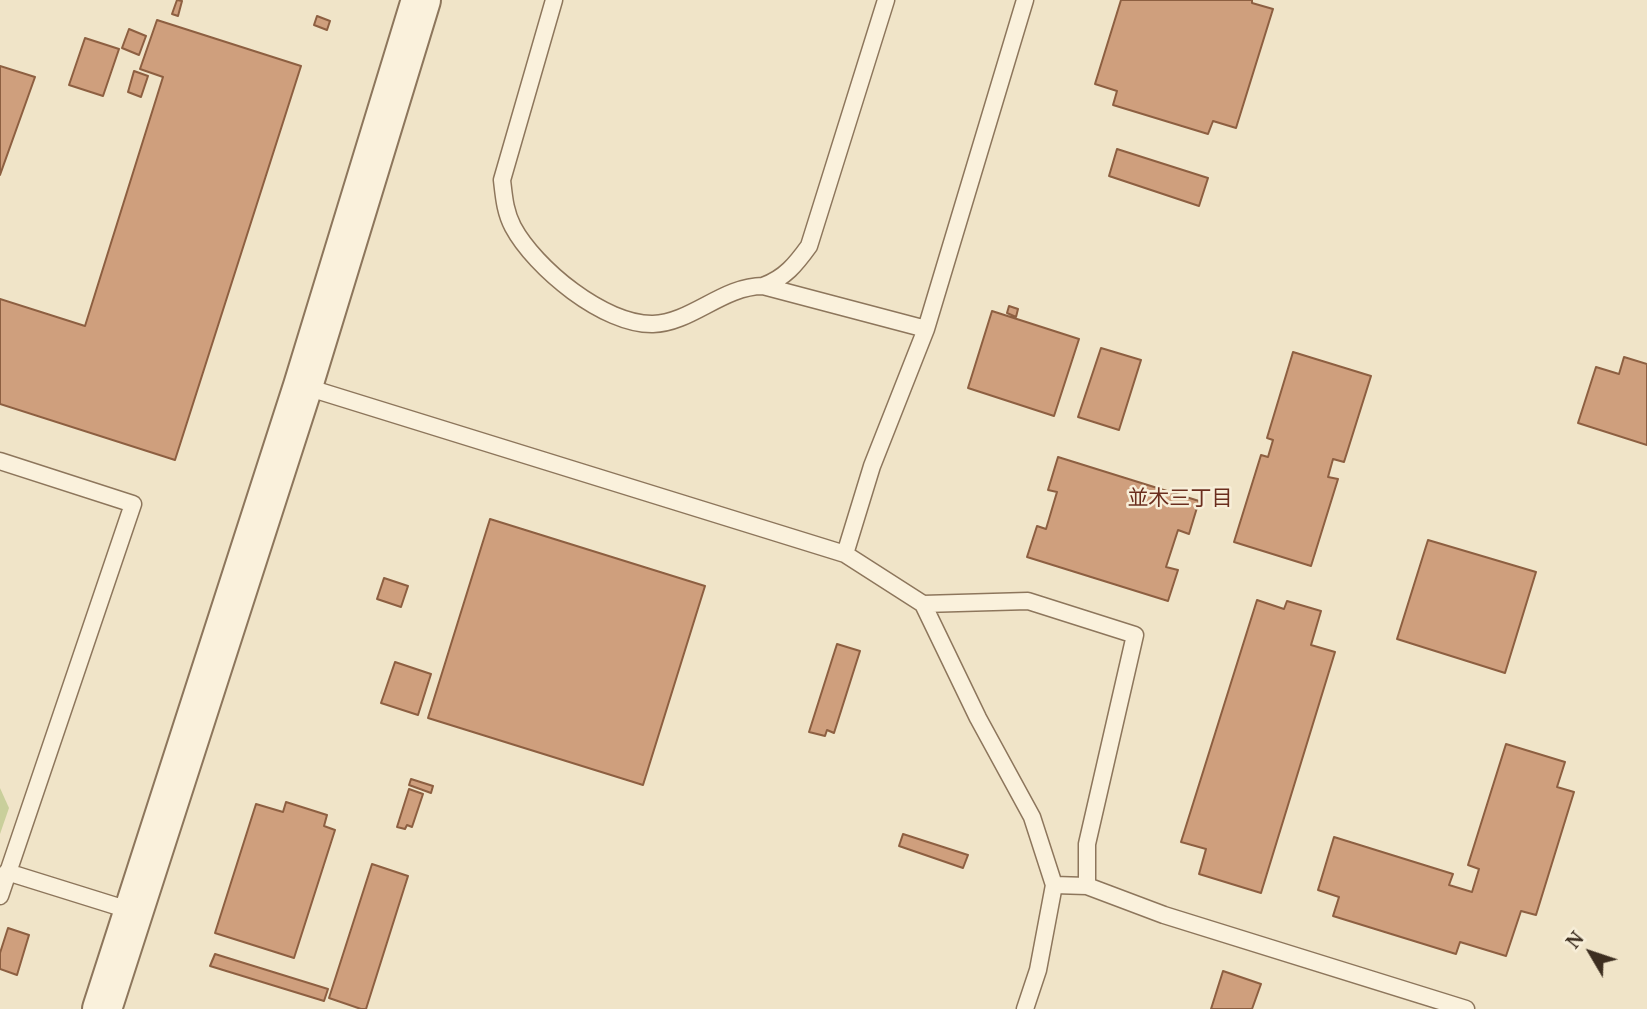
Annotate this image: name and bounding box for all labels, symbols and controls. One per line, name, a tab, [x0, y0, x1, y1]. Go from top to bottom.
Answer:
district label: 並木三丁目	[1128, 486, 1232, 512]
north arrow	[1556, 918, 1626, 988]
text: N	[1560, 926, 1589, 954]

